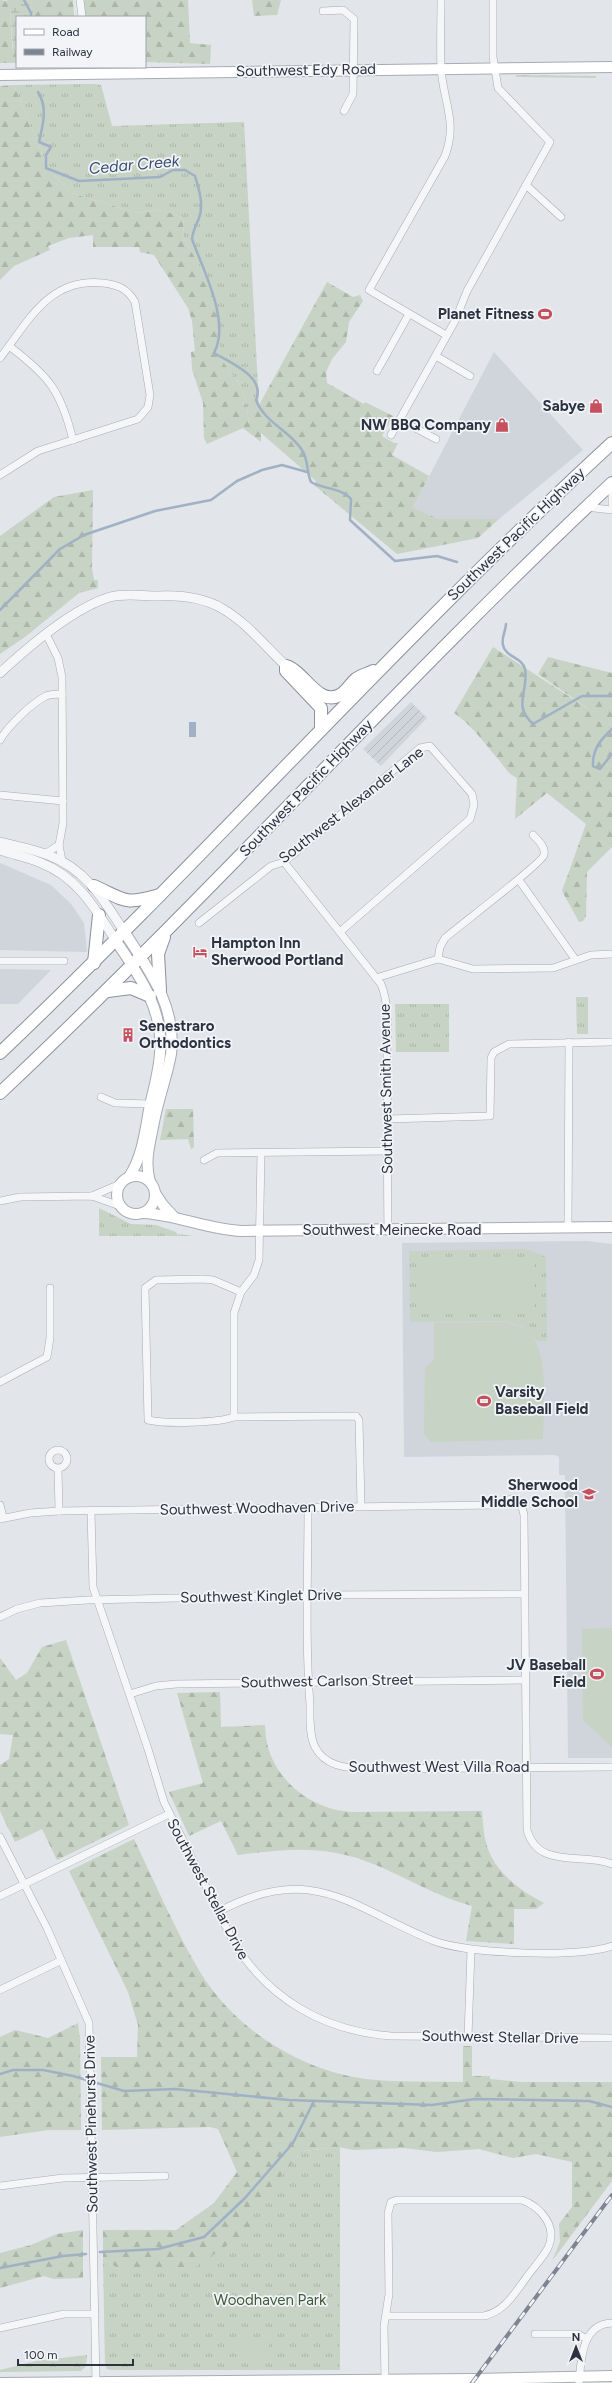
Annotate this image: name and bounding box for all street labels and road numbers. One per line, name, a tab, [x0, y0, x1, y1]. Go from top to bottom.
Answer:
street label: Southwest Edy Road	[236, 60, 376, 80]
street label: Southwest Pacific Highway	[444, 464, 588, 604]
street label: Southwest Pacific Highway	[236, 716, 376, 860]
street label: Southwest Alexander Lane	[275, 743, 427, 867]
street label: Southwest Smith Avenue	[376, 1004, 396, 1174]
street label: Southwest Meinecke Road	[303, 1221, 481, 1239]
street label: Southwest Woodhaven Drive	[159, 1497, 355, 1519]
street label: Southwest Kinglet Drive	[180, 1586, 342, 1606]
street label: Southwest Carlson Street	[240, 1670, 414, 1692]
street label: Southwest West Villa Road	[348, 1758, 530, 1776]
street label: Southwest Stellar Drive	[163, 1815, 253, 1963]
street label: Southwest Stellar Drive	[421, 2027, 579, 2047]
street label: Southwest Pinehurst Drive	[80, 2035, 102, 2213]

